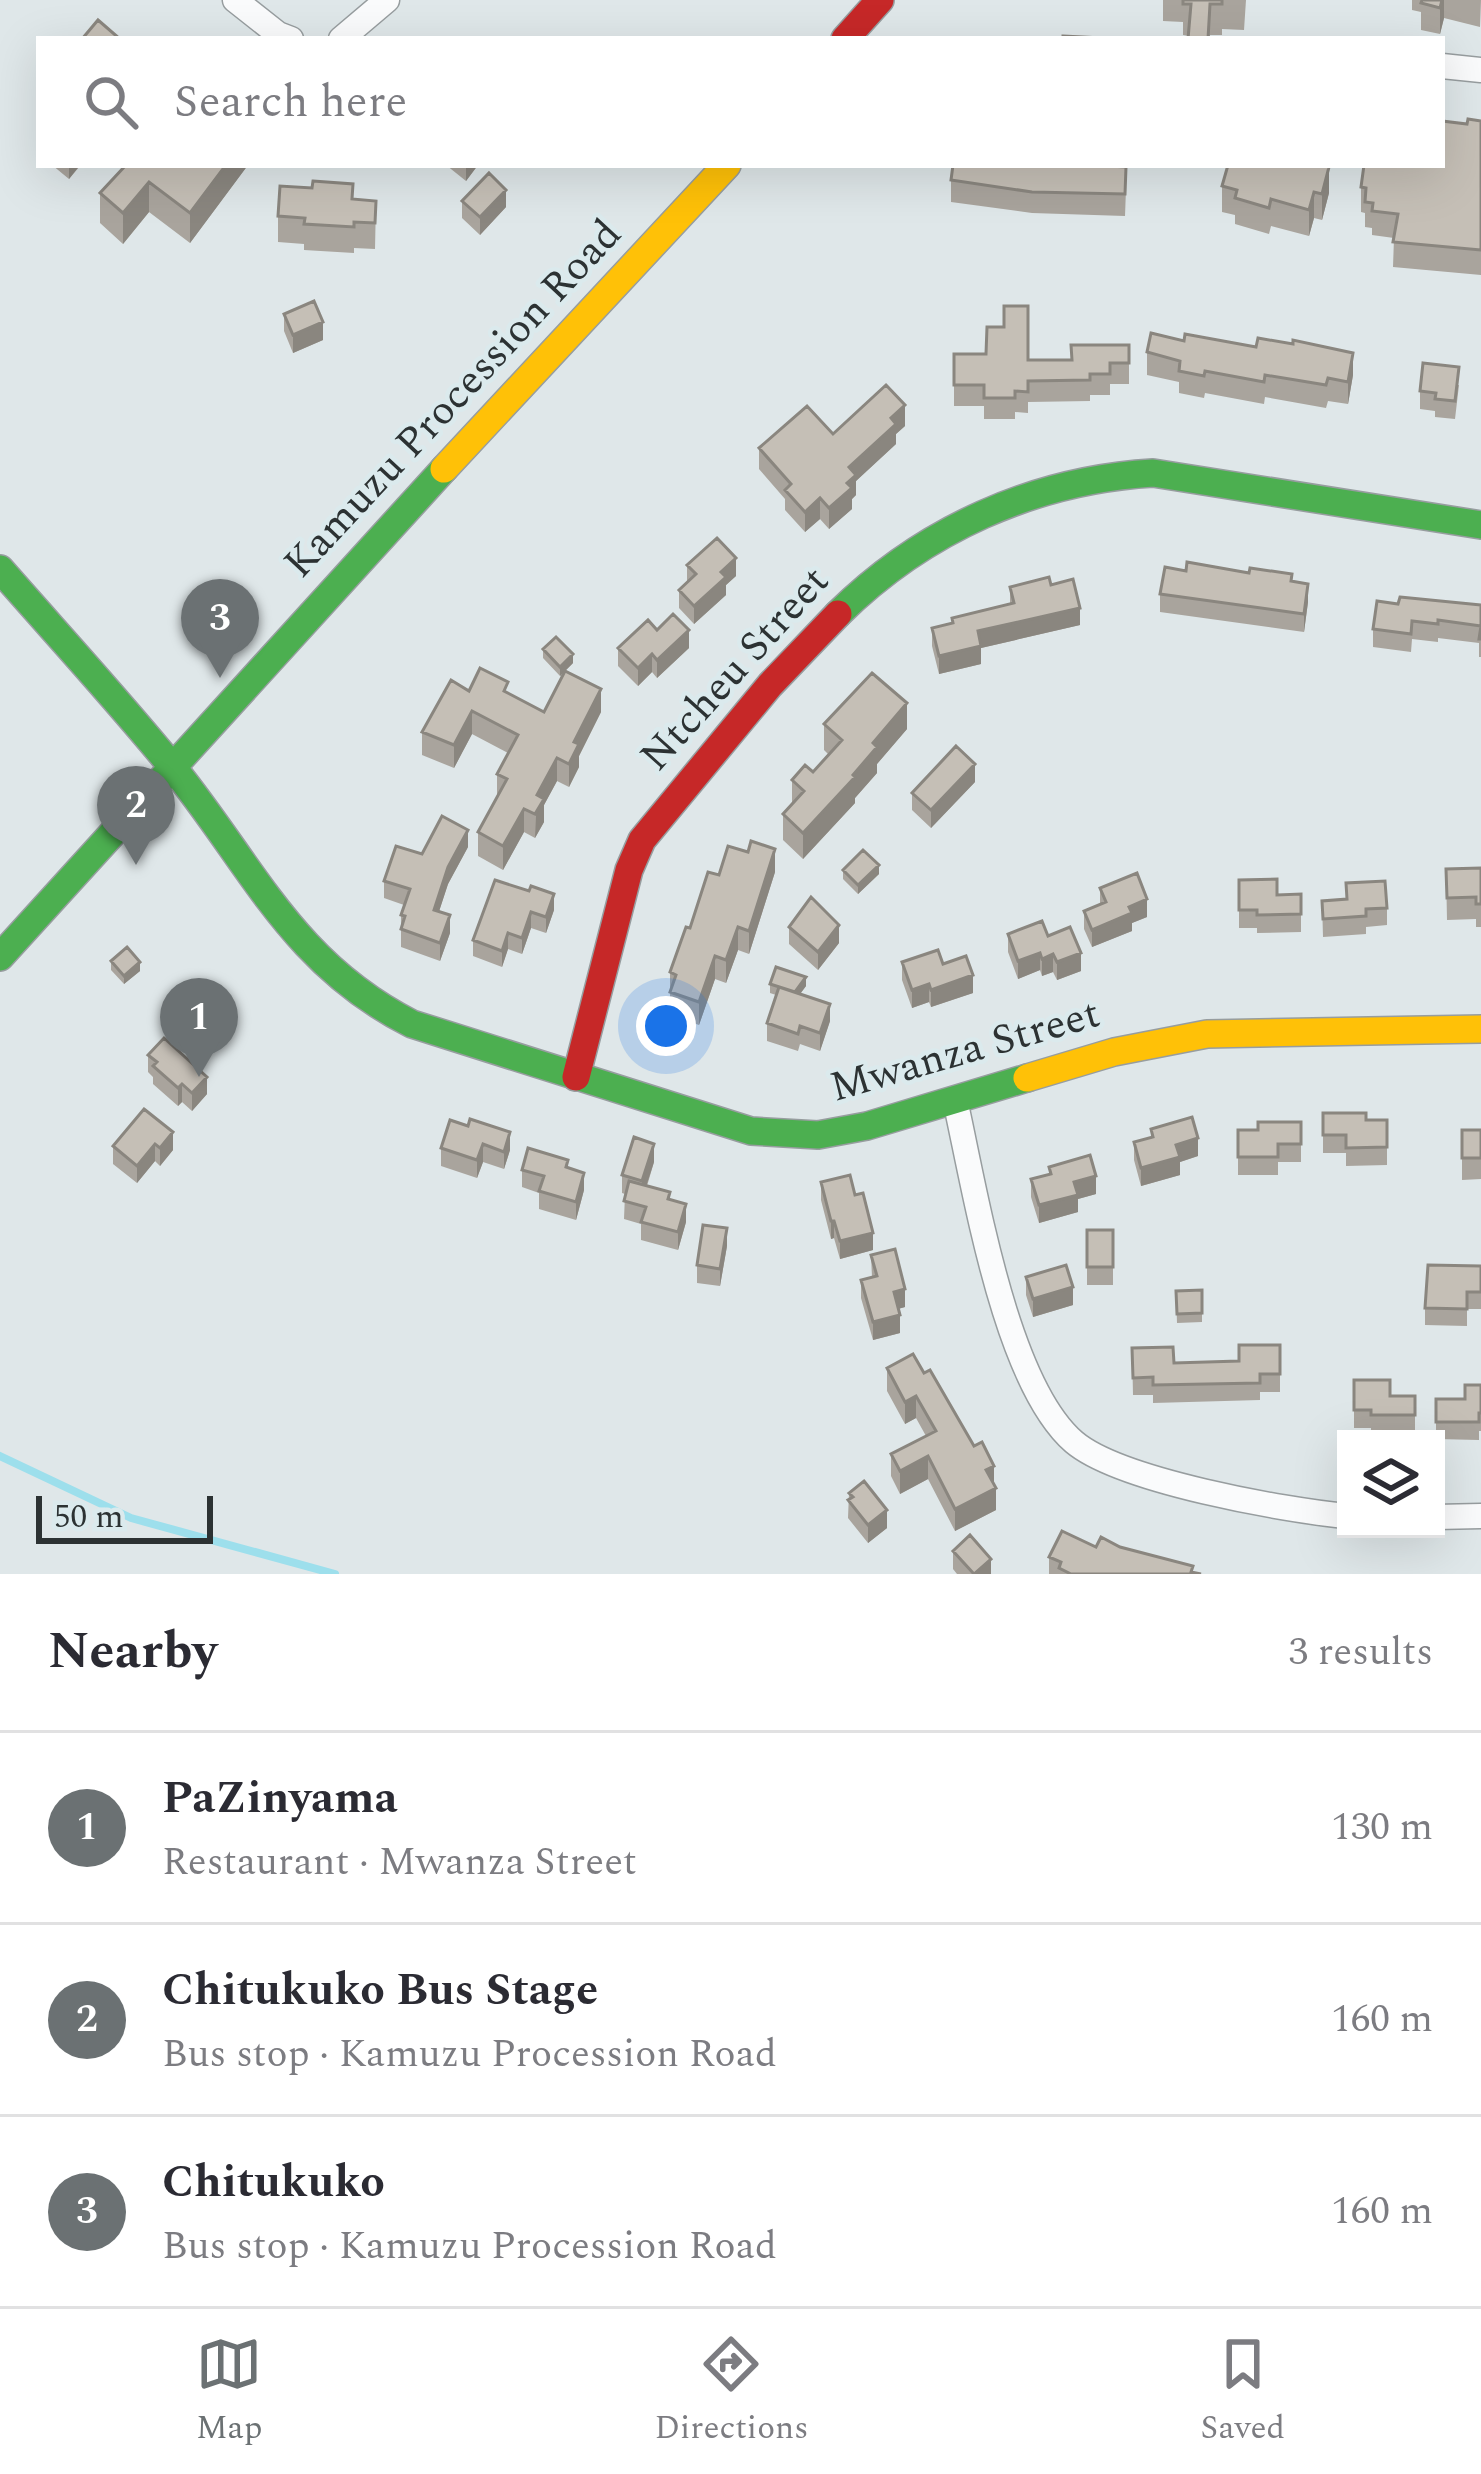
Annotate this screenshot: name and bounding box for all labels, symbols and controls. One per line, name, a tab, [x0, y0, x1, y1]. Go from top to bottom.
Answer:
search box	[36, 36, 1445, 168]
text: Search here	[174, 68, 407, 137]
icon: search	[78, 69, 144, 135]
street label: Kamuzu Procession Road	[269, 205, 637, 593]
street label: Ntcheu Street	[625, 552, 845, 786]
pin: 3	[181, 579, 259, 678]
pin: 2	[97, 766, 175, 865]
pin: 1	[160, 978, 238, 1077]
street label: Mwanza Street	[823, 982, 1107, 1120]
your location	[636, 996, 696, 1056]
map controls	[1337, 1430, 1445, 1538]
button: layers	[1337, 1430, 1445, 1538]
scale bar	[36, 1490, 213, 1543]
text: 50 m	[54, 1492, 124, 1542]
text: Nearby	[48, 1613, 217, 1691]
text: 3 results	[1289, 1623, 1433, 1682]
text: PaZinyama	[162, 1764, 398, 1833]
text: 1	[76, 1798, 98, 1857]
text: 130 m	[1331, 1798, 1433, 1857]
text: Restaurant · Mwanza Street	[162, 1833, 637, 1892]
text: Chitukuko Bus Stage	[162, 1956, 598, 2025]
text: 2	[76, 1990, 98, 2049]
text: 160 m	[1331, 1990, 1433, 2049]
text: Bus stop · Kamuzu Procession Road	[162, 2025, 777, 2084]
text: Chitukuko	[162, 2148, 385, 2217]
text: 3	[76, 2182, 98, 2241]
text: 160 m	[1331, 2182, 1433, 2241]
text: Bus stop · Kamuzu Procession Road	[162, 2217, 777, 2276]
tab: Map	[196, 2331, 262, 2453]
tab: Directions	[654, 2331, 808, 2453]
tab: Saved	[1200, 2331, 1285, 2453]

